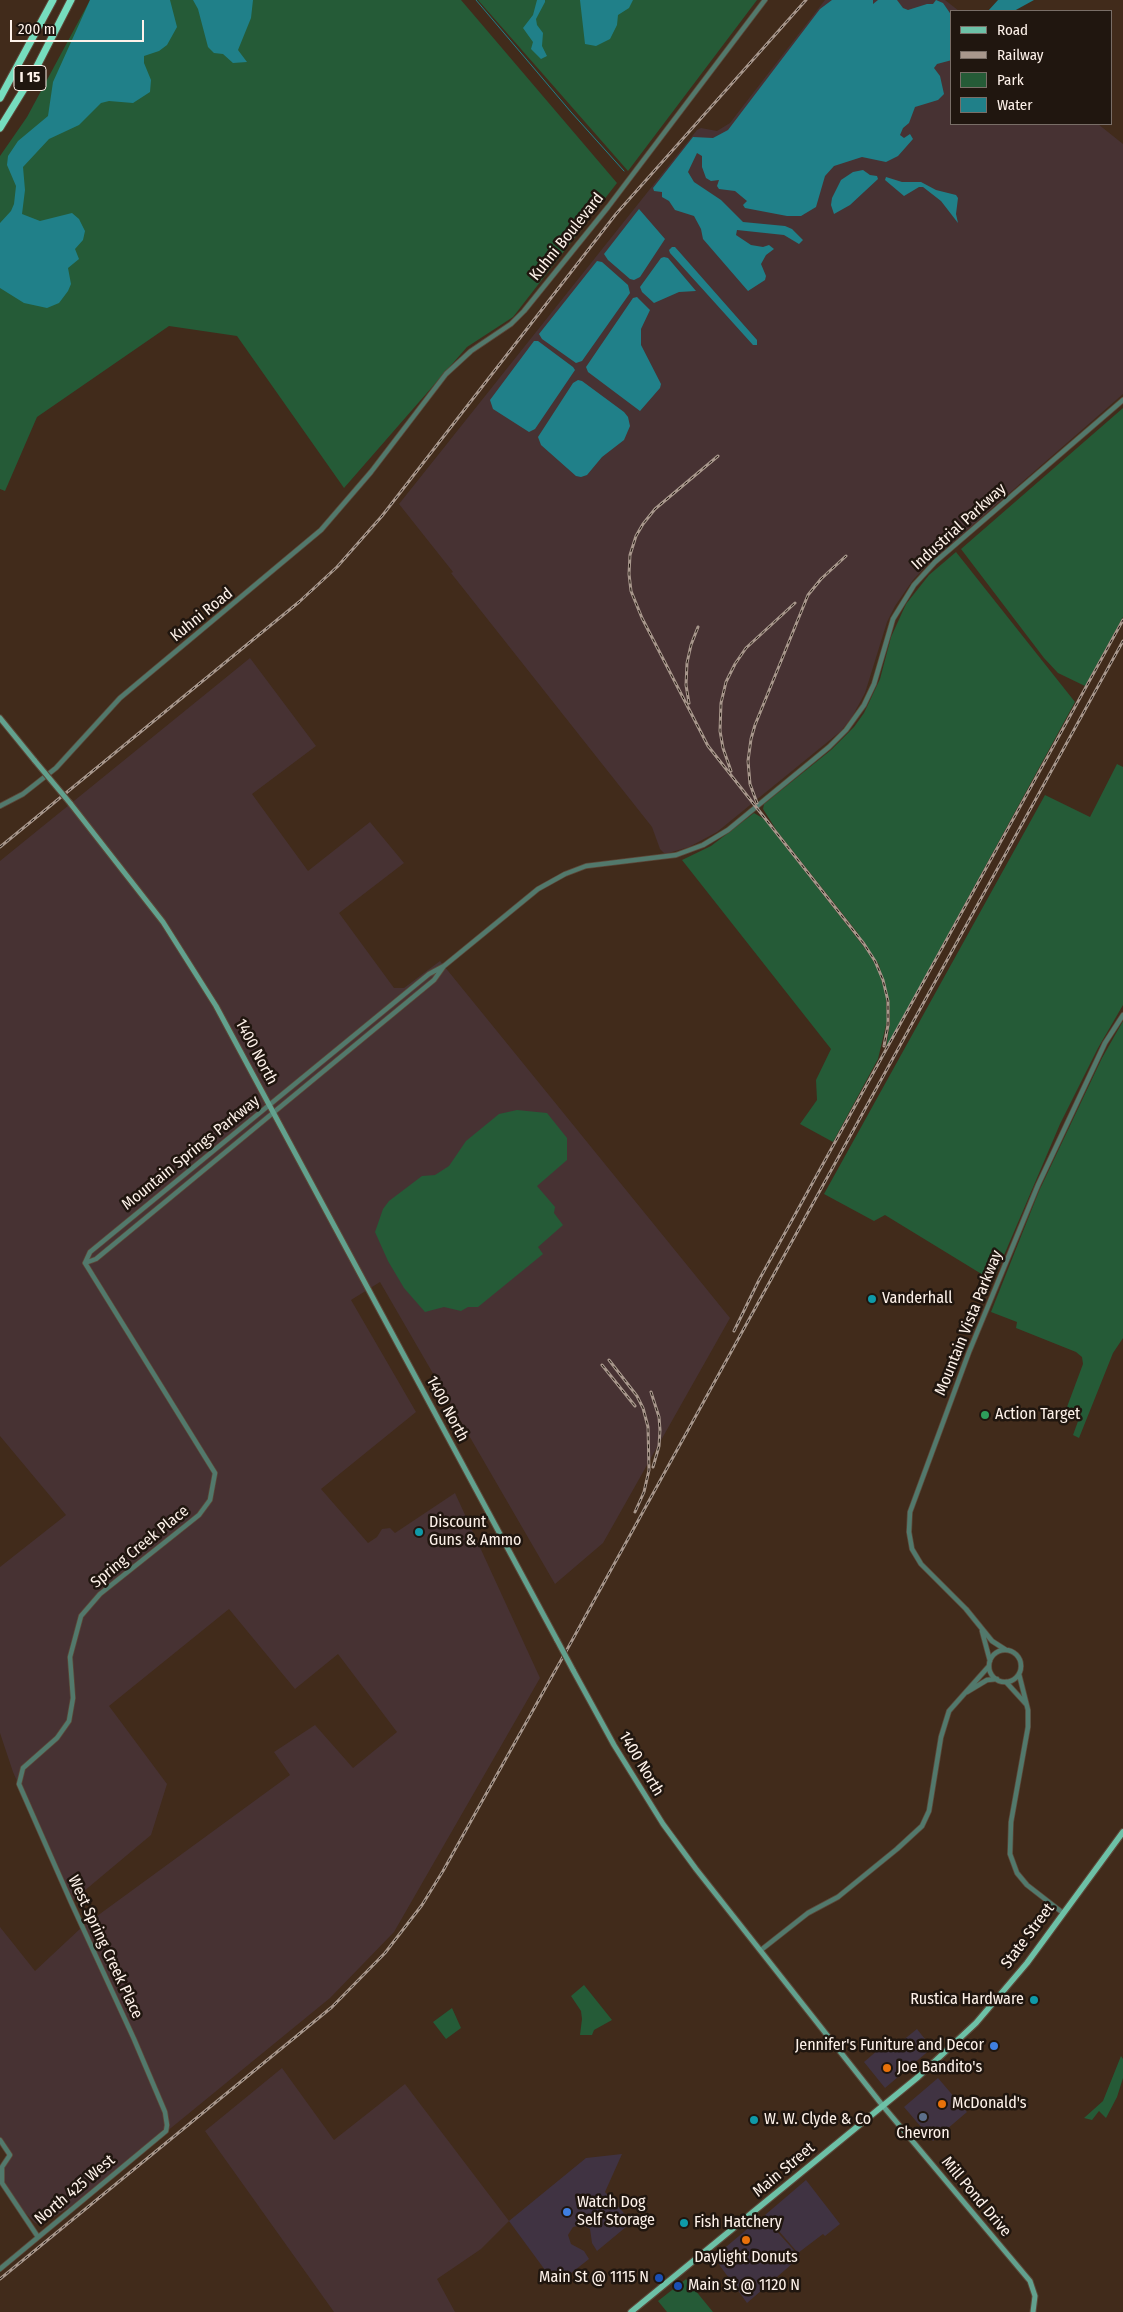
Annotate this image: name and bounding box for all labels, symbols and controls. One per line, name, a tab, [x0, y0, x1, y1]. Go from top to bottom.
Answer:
scale bar	[12, 10, 146, 42]
legend	[950, 10, 1113, 125]
text: 200 m	[18, 20, 55, 38]
text: Road	[997, 21, 1028, 39]
text: Railway	[997, 46, 1044, 64]
road number: I 15	[14, 66, 46, 90]
text: Park	[997, 71, 1024, 89]
text: Water	[997, 96, 1032, 114]
street label: Kuhni Boulevard	[526, 189, 608, 285]
street label: Industrial Parkway	[908, 480, 1010, 574]
street label: Kuhni Road	[167, 584, 237, 646]
street label: 1400 North	[231, 1016, 281, 1088]
street label: Mountain Springs Parkway	[118, 1092, 264, 1214]
street label: Mountain Vista Parkway	[931, 1248, 1007, 1398]
place label: Vanderhall	[882, 1289, 952, 1309]
marker: Vanderhall	[866, 1293, 878, 1305]
street label: 1400 North	[422, 1373, 472, 1445]
place label: Action Target	[995, 1405, 1080, 1425]
marker: Action Target	[979, 1409, 991, 1421]
street label: Spring Creek Place	[87, 1502, 193, 1592]
place label: Discount Guns & Ammo	[429, 1513, 521, 1551]
marker: Discount Guns & Ammo	[413, 1526, 425, 1538]
street label: 1400 North	[614, 1728, 668, 1800]
street label: West Spring Creek Place	[63, 1872, 147, 2022]
street label: State Street	[997, 1900, 1059, 1972]
place label: Rustica Hardware	[910, 1990, 1024, 2010]
marker: Rustica Hardware	[1028, 1994, 1040, 2006]
place label: Jennifer's Funiture and Decor	[795, 2036, 984, 2056]
marker: Jennifer's Funiture and Decor	[988, 2040, 1000, 2052]
place label: Joe Bandito's	[897, 2058, 982, 2078]
marker: Joe Bandito's	[881, 2062, 893, 2074]
place label: McDonald's	[952, 2094, 1027, 2114]
marker: McDonald's	[936, 2098, 948, 2110]
place label: W. W. Clyde & Co	[764, 2110, 871, 2130]
marker: Chevron	[917, 2111, 929, 2123]
marker: W. W. Clyde & Co	[748, 2114, 760, 2126]
place label: Chevron	[896, 2124, 950, 2144]
street label: Main Street	[749, 2139, 819, 2201]
street label: North 425 West	[31, 2151, 119, 2229]
street label: Mill Pond Drive	[937, 2153, 1015, 2241]
place label: Watch Dog Self Storage	[577, 2193, 655, 2231]
marker: Watch Dog Self Storage	[561, 2206, 573, 2218]
place label: Fish Hatchery	[694, 2213, 782, 2233]
marker: Fish Hatchery	[678, 2217, 690, 2229]
marker: Daylight Donuts	[740, 2234, 752, 2246]
place label: Daylight Donuts	[694, 2248, 798, 2268]
place label: Main St @ 1115 N	[539, 2268, 649, 2288]
marker: Main St @ 1115 N	[653, 2272, 665, 2284]
place label: Main St @ 1120 N	[688, 2276, 800, 2296]
marker: Main St @ 1120 N	[672, 2280, 684, 2292]

